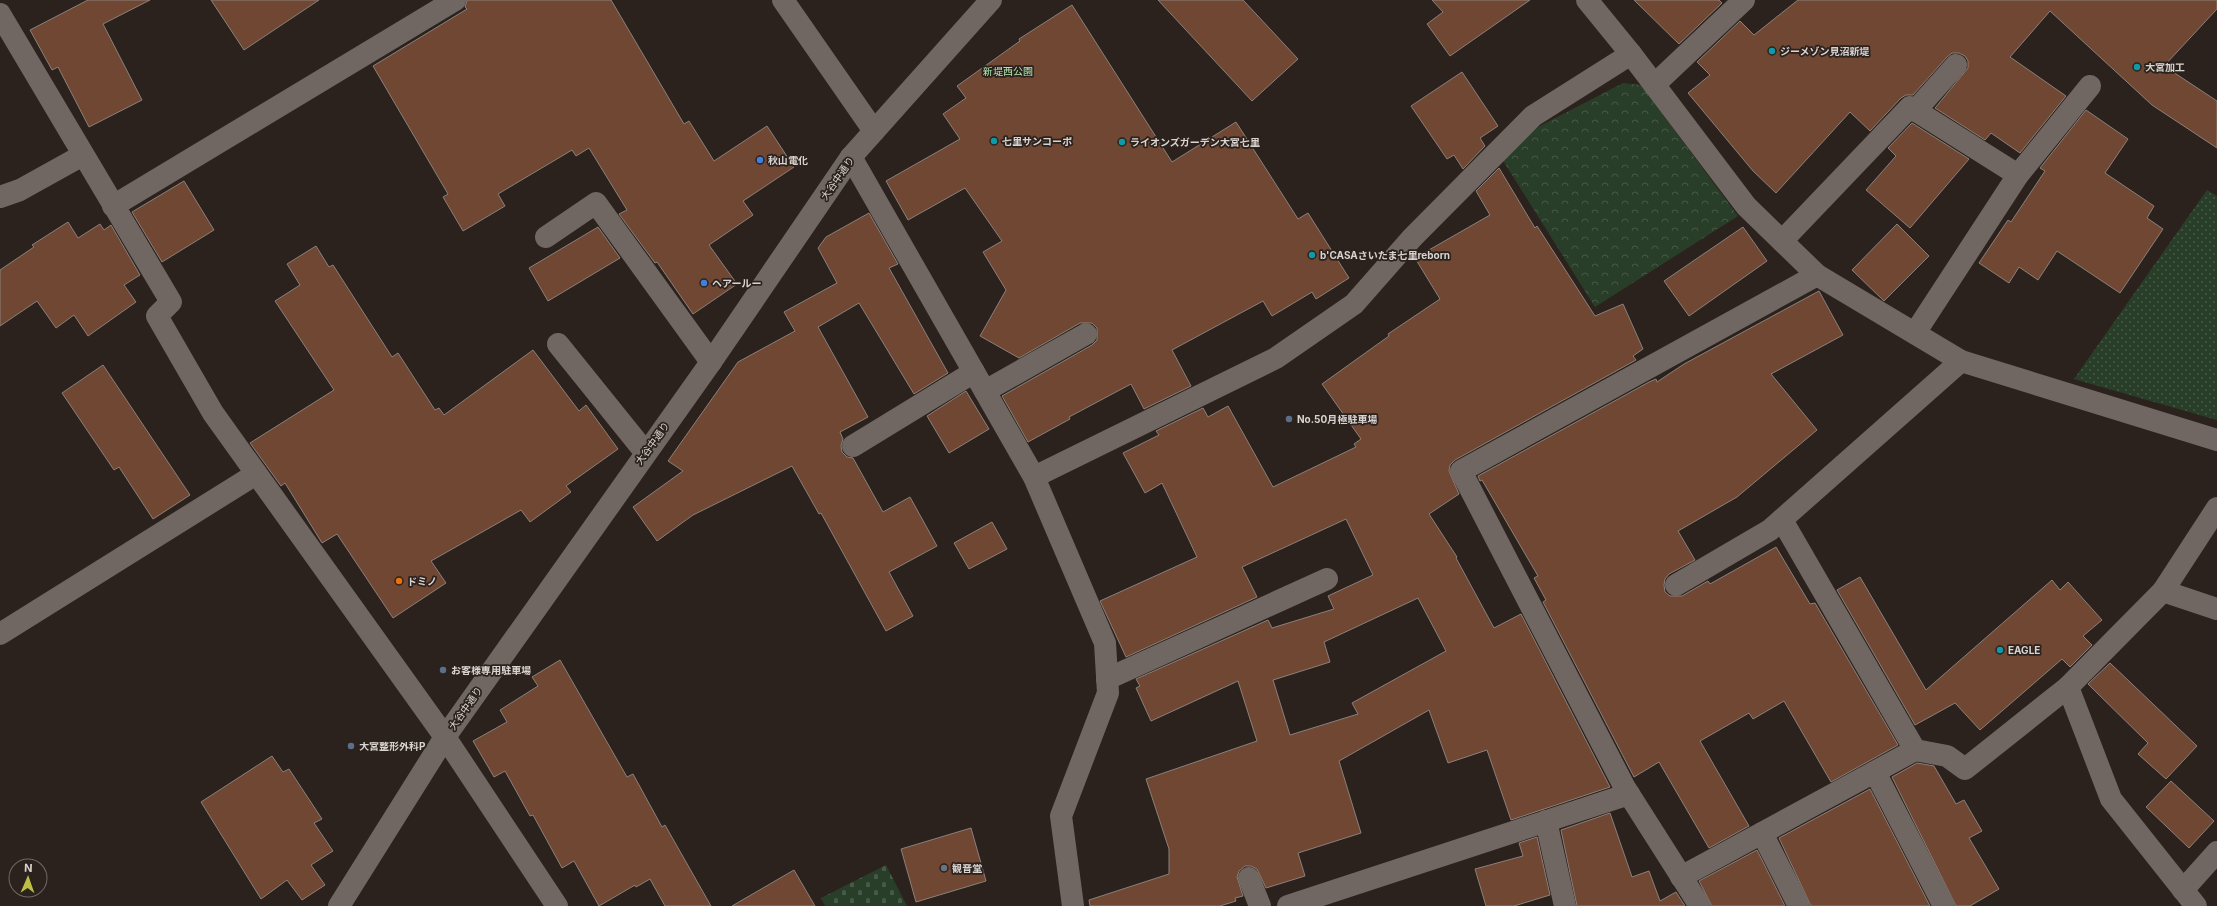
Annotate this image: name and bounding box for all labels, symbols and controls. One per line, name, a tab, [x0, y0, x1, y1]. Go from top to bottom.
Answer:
place label: ジーメゾン見沼新堤	[1780, 45, 1870, 57]
marker: ジーメゾン見沼新堤	[1767, 46, 1777, 56]
place label: 大宮加工	[2145, 61, 2185, 73]
marker: 大宮加工	[2132, 62, 2142, 72]
park label: 新堤西公園	[983, 65, 1033, 77]
place label: 七里サンコーポ	[1002, 135, 1072, 147]
marker: 七里サンコーポ	[989, 136, 999, 146]
place label: ライオンズガーデン大宮七里	[1130, 136, 1260, 148]
marker: ライオンズガーデン大宮七里	[1117, 137, 1127, 147]
place label: 秋山電化	[768, 154, 808, 166]
street label: 大谷中通り	[818, 154, 856, 202]
marker: 秋山電化	[755, 155, 765, 165]
place label: b'CASAさいたま七里reborn	[1320, 249, 1450, 261]
marker: b'CASAさいたま七里reborn	[1307, 250, 1317, 260]
place label: ヘアールー	[712, 277, 761, 289]
marker: ヘアールー	[699, 278, 709, 288]
place label: No.50月極駐車場	[1297, 413, 1377, 425]
marker: No.50月極駐車場	[1284, 414, 1294, 424]
street label: 大谷中通り	[632, 419, 672, 467]
place label: ドミノ	[407, 575, 437, 587]
marker: ドミノ	[394, 576, 404, 586]
place label: EAGLE	[2008, 644, 2040, 656]
marker: EAGLE	[1995, 645, 2005, 655]
place label: お客様専用駐車場	[451, 664, 531, 676]
marker: お客様専用駐車場	[438, 665, 448, 675]
street label: 大谷中通り	[446, 684, 484, 732]
place label: 大宮整形外科P	[359, 740, 426, 752]
marker: 大宮整形外科P	[346, 741, 356, 751]
north arrow	[8, 858, 48, 898]
text: N	[24, 861, 33, 875]
place label: 観音堂	[952, 862, 982, 874]
marker: 観音堂	[939, 863, 949, 873]

